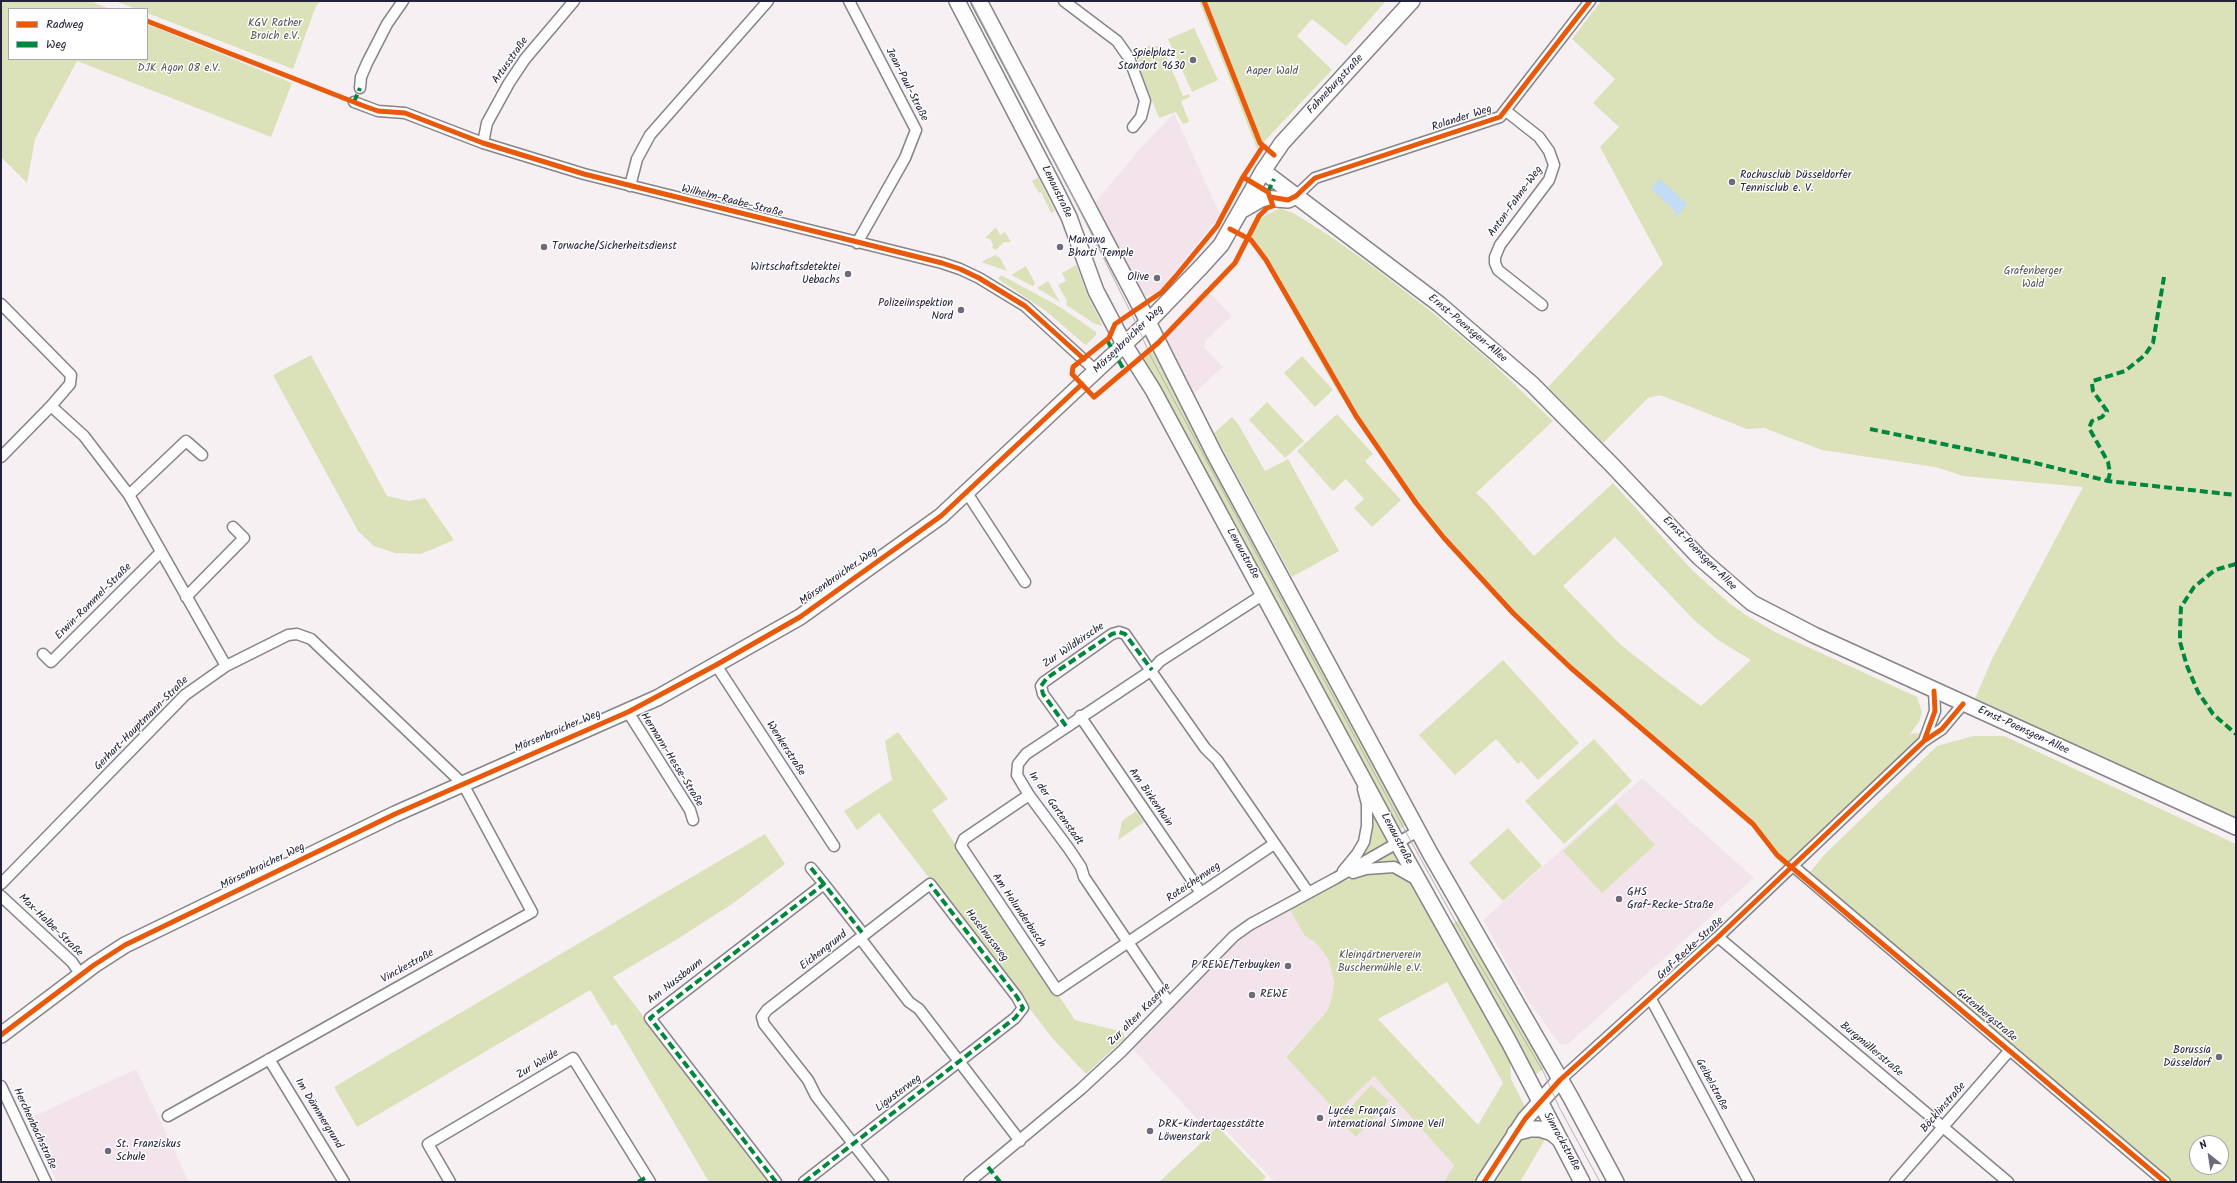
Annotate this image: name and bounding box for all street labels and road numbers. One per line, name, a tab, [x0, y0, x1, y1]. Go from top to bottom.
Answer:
street label: Artusstraße	[490, 35, 532, 87]
street label: Jean-Paul-Straße	[882, 46, 930, 124]
street label: Fahneburgstraße	[1305, 52, 1367, 118]
street label: Rolander Weg	[1430, 103, 1494, 135]
street label: Lenaustraße	[1038, 164, 1074, 220]
street label: Anton-Fahne-Weg	[1486, 164, 1546, 240]
street label: Wilhelm-Raabe-Straße	[680, 183, 784, 221]
street label: Ernst-Poensgen-Allee	[1425, 292, 1509, 366]
street label: Mörsenbroicher Weg	[1091, 303, 1167, 377]
street label: Ernst-Poensgen-Allee	[1659, 514, 1739, 594]
street label: Lenaustraße	[1223, 526, 1261, 582]
street label: Mörsenbroicher Weg	[797, 545, 881, 609]
street label: Erwin-Rommel-Straße	[53, 561, 135, 643]
street label: Zur Wildkirsche	[1041, 621, 1107, 671]
street label: Gerhart-Hauptmann-Straße	[92, 674, 192, 774]
street label: Ernst-Poensgen-Allee	[1975, 704, 2071, 758]
street label: Mörsenbroicher Weg	[513, 708, 603, 756]
street label: Hermann-Hesse-Straße	[637, 710, 705, 810]
street label: Wenkerstraße	[763, 719, 807, 779]
street label: Am Birkenhain	[1125, 766, 1175, 830]
street label: In der Gartenstadt	[1025, 770, 1085, 848]
street label: Lenaustraße	[1377, 811, 1415, 867]
street label: Mörsenbroicher Weg	[219, 841, 307, 893]
street label: Roteichenweg	[1164, 860, 1224, 906]
street label: Am Holunderbusch	[988, 871, 1048, 951]
street label: Max-Halbe-Straße	[15, 892, 85, 960]
street label: Haselnussweg	[961, 907, 1011, 965]
street label: Graf-Recke-Straße	[1655, 915, 1727, 983]
street label: Eichengrund	[798, 929, 850, 973]
street label: Vinckestraße	[379, 947, 437, 987]
street label: Am Nussbaum	[646, 956, 706, 1008]
street label: Zur alten Kaserne	[1106, 981, 1174, 1049]
street label: Gutenbergstraße	[1953, 987, 2019, 1045]
street label: Burgmüllerstraße	[1837, 1020, 1905, 1080]
street label: Zur Weide	[515, 1047, 561, 1083]
street label: Geibelstraße	[1692, 1057, 1730, 1113]
street label: Ligusterweg	[873, 1072, 925, 1116]
street label: Im Dämmergrund	[291, 1076, 345, 1152]
street label: Böcklinstraße	[1919, 1080, 1969, 1136]
street label: Herchenbachstraße	[9, 1086, 59, 1172]
street label: Simrockstraße	[1539, 1110, 1583, 1174]

